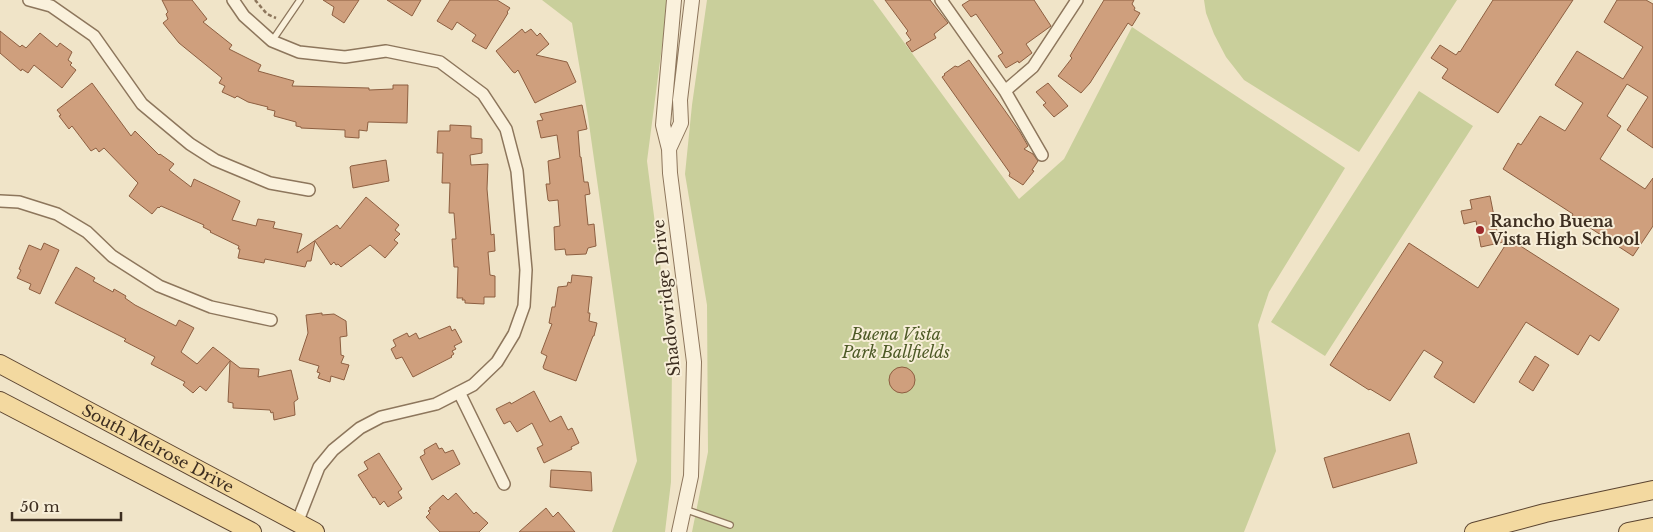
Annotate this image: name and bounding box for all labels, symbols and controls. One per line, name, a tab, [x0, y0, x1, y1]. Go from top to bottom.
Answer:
place label: Rancho Buena Vista High School	[1489, 211, 1640, 249]
street label: Shadowridge Drive	[648, 219, 684, 377]
marker: Rancho Buena Vista High School	[1474, 224, 1486, 236]
park label: Buena Vista Park Ballfields	[841, 324, 950, 362]
street label: South Melrose Drive	[79, 400, 237, 497]
scale bar	[12, 490, 121, 522]
text: 50 m	[20, 497, 60, 516]

